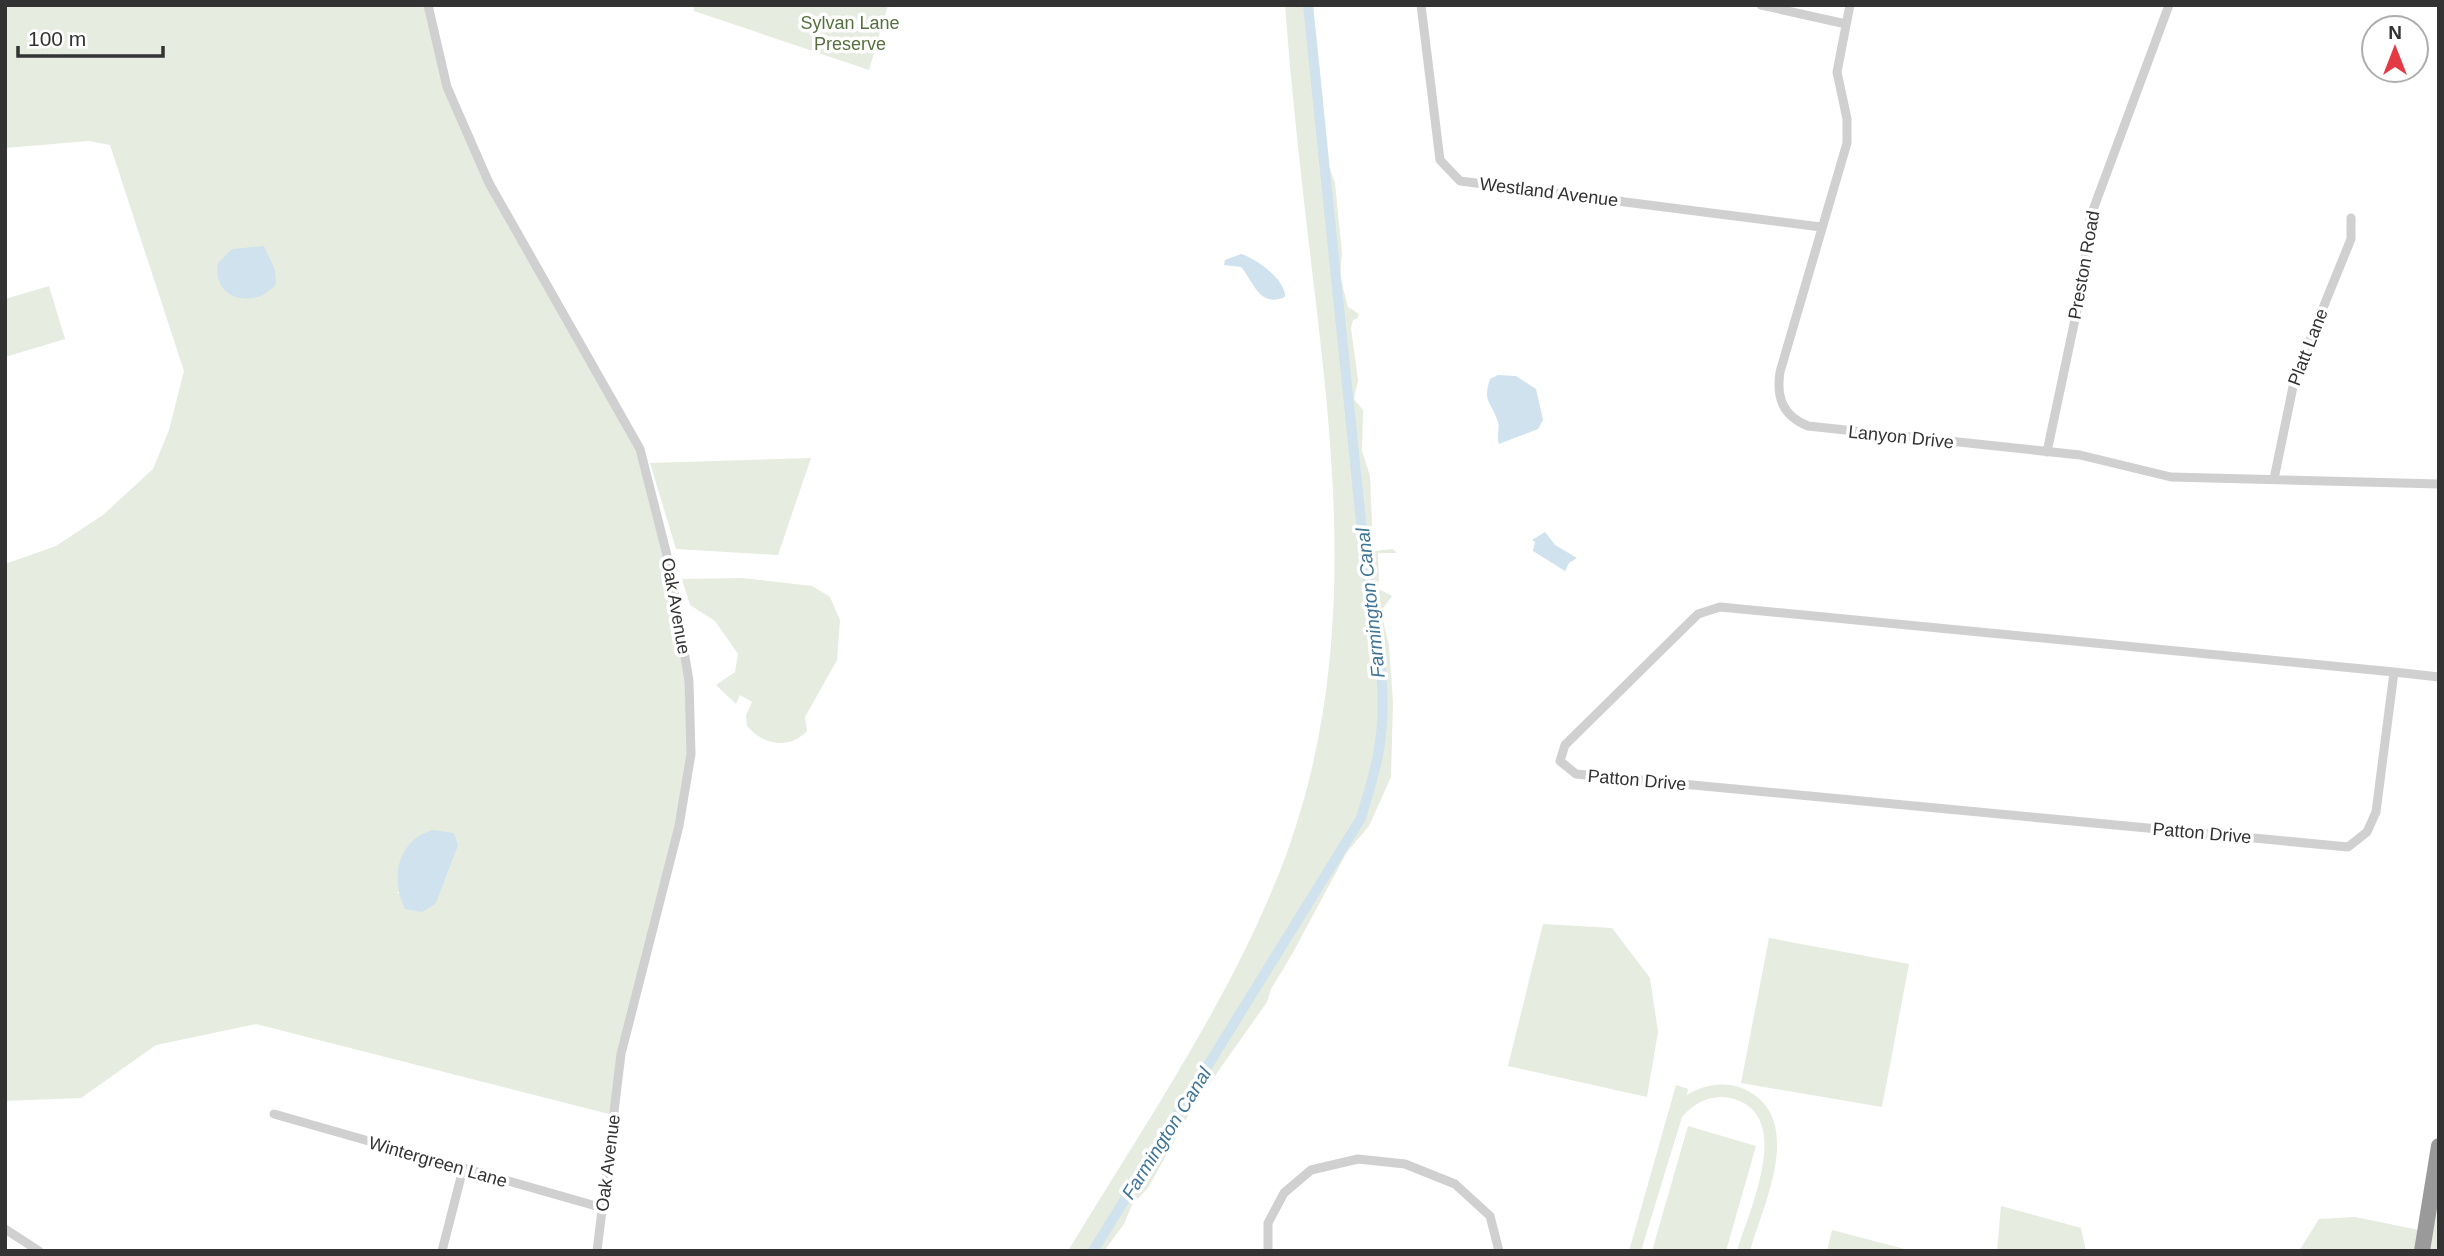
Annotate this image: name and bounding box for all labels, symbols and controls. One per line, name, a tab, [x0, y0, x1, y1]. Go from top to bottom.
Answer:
park label: Sylvan Lane Preserve	[800, 13, 900, 54]
scale bar	[18, 14, 163, 58]
north arrow	[2360, 14, 2430, 84]
text: N	[2388, 22, 2402, 43]
text: 100 m	[28, 27, 86, 50]
street label: Westland Avenue	[1479, 174, 1619, 210]
street label: Preston Road	[2065, 209, 2103, 321]
street label: Platt Lane	[2284, 306, 2332, 388]
street label: Lanyon Drive	[1847, 422, 1955, 452]
water label: Farmington Canal	[1352, 526, 1389, 679]
street label: Oak Avenue	[658, 556, 694, 656]
street label: Patton Drive	[1587, 766, 1687, 794]
street label: Patton Drive	[2152, 819, 2252, 847]
water label: Farmington Canal	[1118, 1063, 1216, 1203]
street label: Oak Avenue	[592, 1113, 624, 1213]
street label: Wintergreen Lane	[366, 1133, 510, 1191]

